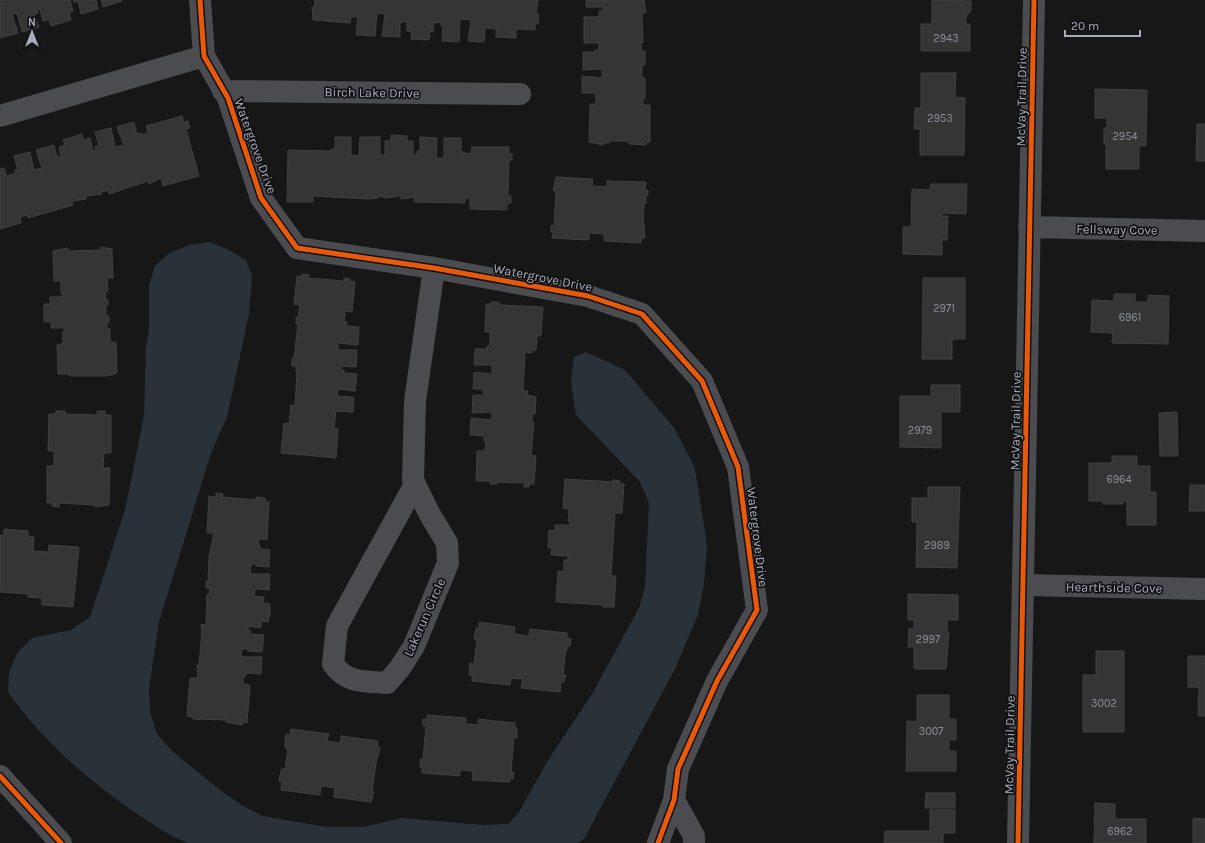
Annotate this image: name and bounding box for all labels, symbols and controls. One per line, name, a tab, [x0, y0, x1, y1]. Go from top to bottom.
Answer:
north arrow	[12, 12, 52, 52]
scale bar	[1065, 12, 1140, 38]
text: N	[28, 16, 36, 29]
text: 20 m	[1071, 19, 1099, 33]
house number: 2943	[933, 32, 959, 45]
street label: McVay Trail Drive	[1013, 47, 1030, 147]
street label: Birch Lake Drive	[324, 84, 420, 101]
street label: Watergrove Drive	[231, 97, 280, 196]
house number: 2953	[927, 112, 953, 125]
house number: 2954	[1112, 130, 1138, 143]
street label: Fellsway Cove	[1076, 221, 1158, 238]
street label: Watergrove Drive	[492, 261, 594, 294]
house number: 2971	[933, 302, 955, 315]
house number: 6961	[1119, 311, 1141, 324]
street label: McVay Trail Drive	[1007, 371, 1024, 471]
house number: 2979	[908, 424, 932, 437]
house number: 6964	[1106, 473, 1132, 486]
street label: Watergrove Drive	[744, 486, 771, 588]
house number: 2989	[924, 539, 950, 552]
street label: Lakerun Circle	[400, 575, 449, 659]
street label: Hearthside Cove	[1066, 579, 1163, 596]
house number: 2997	[916, 633, 940, 646]
street label: McVay Trail Drive	[1001, 695, 1018, 795]
house number: 3002	[1091, 697, 1117, 710]
house number: 3007	[919, 725, 943, 738]
house number: 6962	[1107, 825, 1133, 838]

